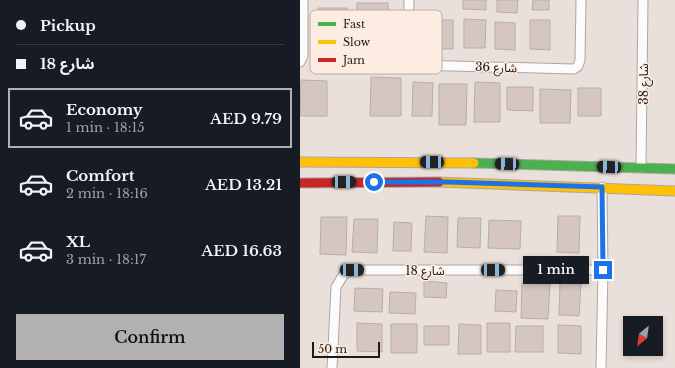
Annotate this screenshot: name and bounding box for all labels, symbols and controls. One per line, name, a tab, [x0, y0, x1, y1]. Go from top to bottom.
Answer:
legend	[310, 10, 442, 74]
text: Pickup	[40, 16, 96, 35]
text: Fast	[343, 17, 366, 31]
text: Slow	[343, 35, 371, 49]
text: Jam	[341, 53, 365, 67]
text: شارع 18	[40, 54, 95, 73]
street label: شارع 36	[475, 59, 517, 77]
street label: شارع 38	[636, 63, 653, 105]
icon: car	[18, 100, 54, 136]
text: Economy	[66, 100, 143, 119]
text: AED 9.79	[210, 109, 282, 128]
text: 1 min · 18:15	[66, 119, 145, 136]
car	[420, 156, 444, 168]
car	[495, 158, 519, 170]
car	[597, 161, 621, 173]
icon: car	[18, 166, 54, 202]
text: Comfort	[66, 166, 134, 185]
route start	[365, 173, 383, 191]
text: AED 13.21	[205, 175, 282, 194]
car	[332, 176, 356, 188]
text: 2 min · 18:16	[66, 185, 148, 202]
icon: car	[18, 232, 54, 268]
text: XL	[66, 232, 90, 251]
text: AED 16.63	[201, 241, 282, 260]
text: 3 min · 18:17	[66, 251, 146, 268]
callout: 1 min	[523, 256, 589, 284]
text: 1 min	[537, 261, 575, 278]
route end	[594, 261, 612, 279]
street label: شارع 18	[405, 263, 445, 280]
car	[340, 264, 364, 276]
car	[481, 264, 505, 276]
button: Confirm	[16, 314, 284, 360]
north arrow	[623, 316, 663, 356]
map controls	[623, 316, 663, 356]
scale bar	[312, 340, 380, 359]
text: 50 m	[318, 342, 347, 356]

